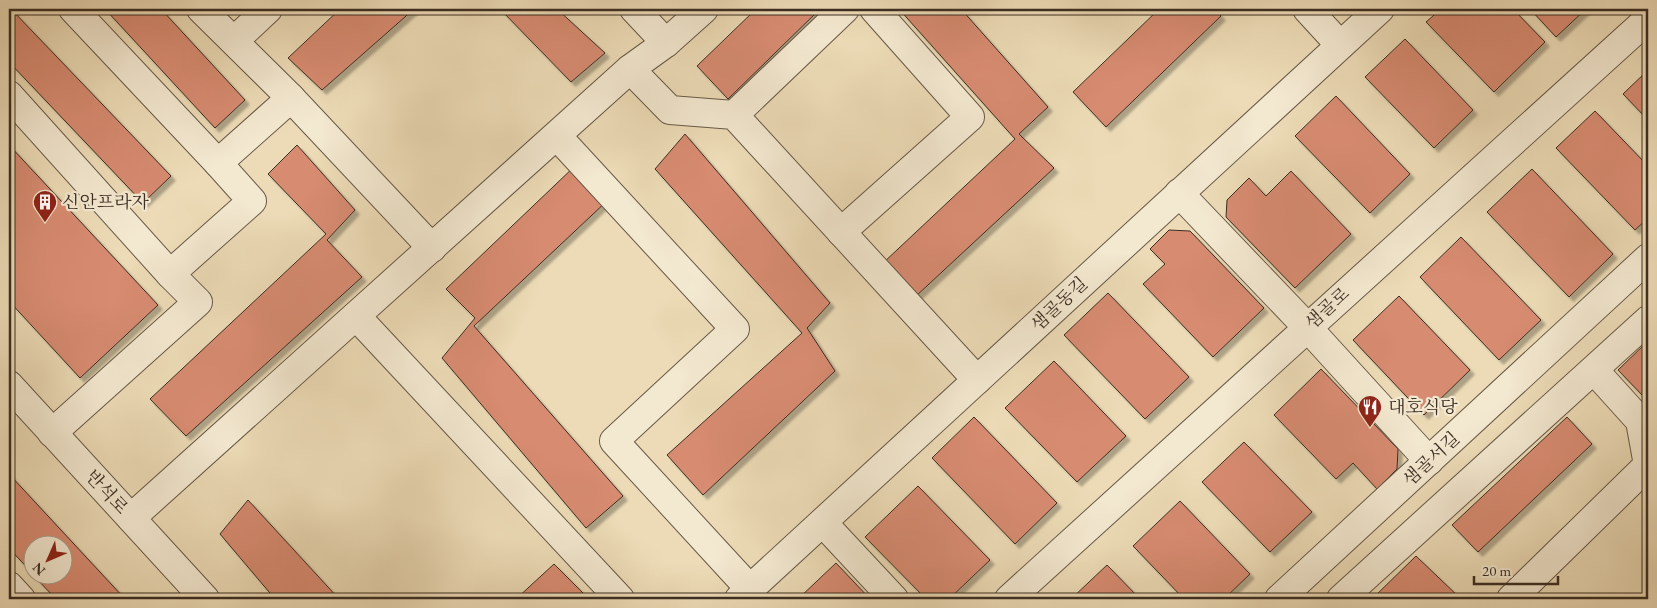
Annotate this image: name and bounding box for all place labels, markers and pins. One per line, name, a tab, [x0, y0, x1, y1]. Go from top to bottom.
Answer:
building icon: 신안프라자	[32, 189, 58, 223]
place label: 신안프라자	[62, 190, 150, 213]
restaurant icon: 대호식당	[1357, 394, 1383, 428]
place label: 대호식당	[1388, 395, 1458, 418]

